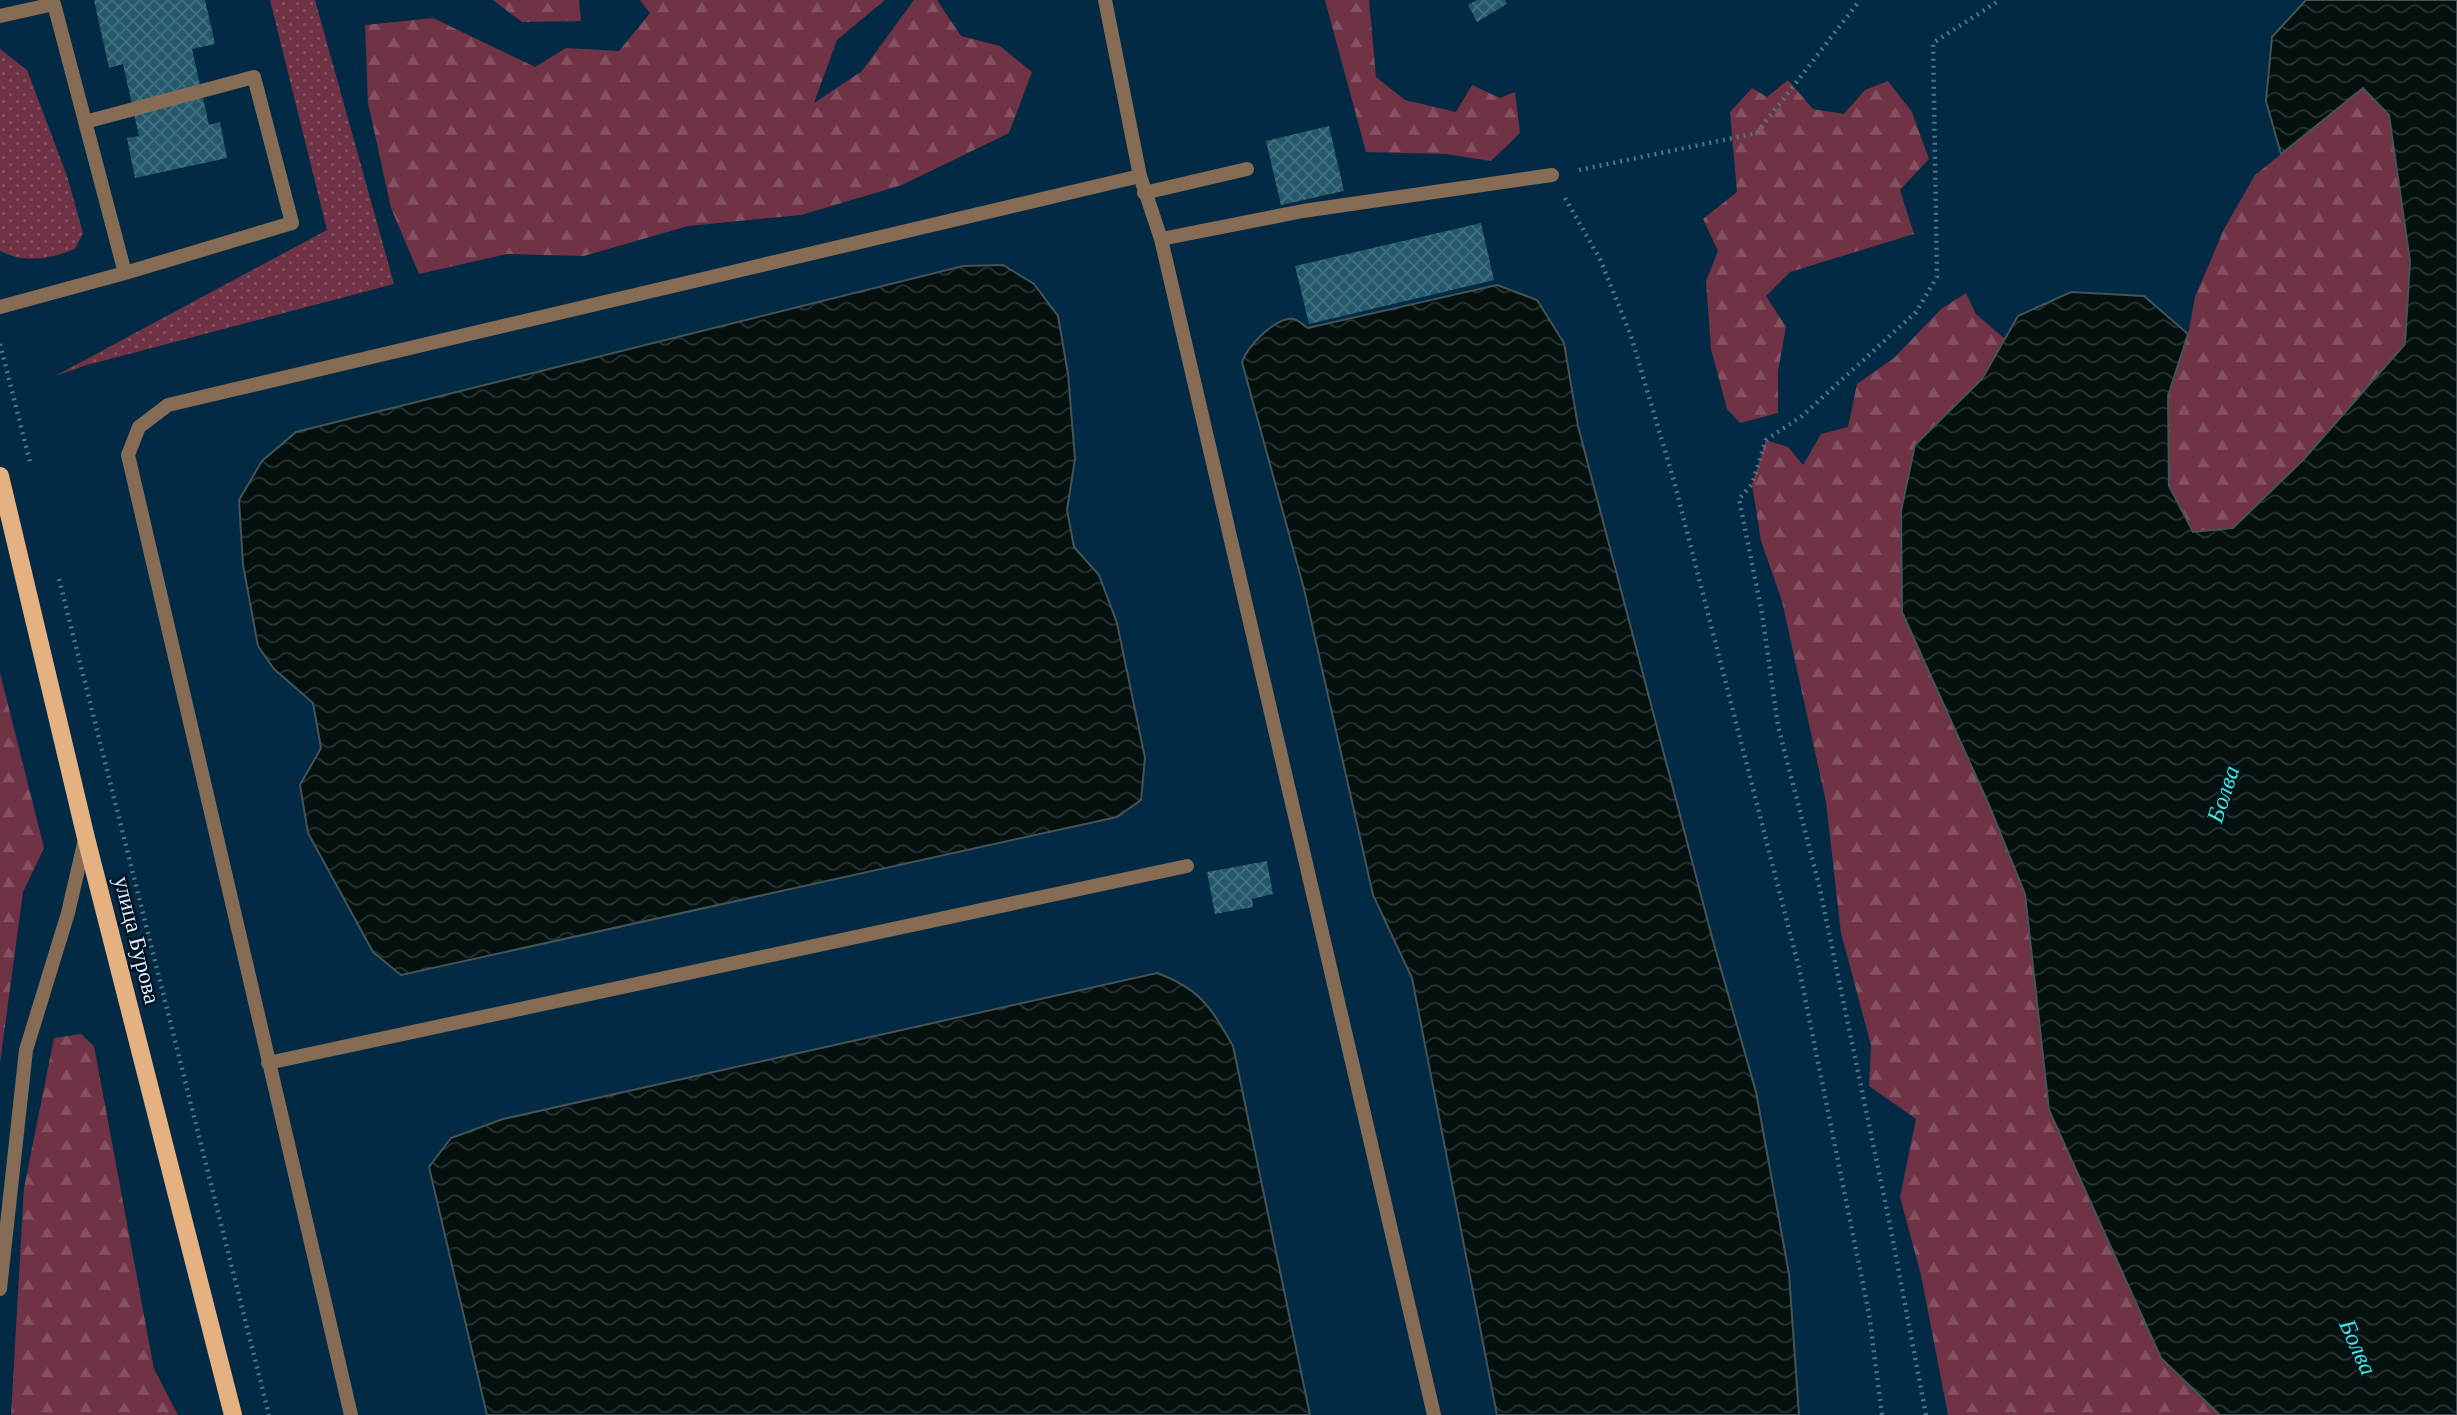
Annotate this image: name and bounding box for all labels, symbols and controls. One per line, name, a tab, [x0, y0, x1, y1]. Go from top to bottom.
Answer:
water label: Болва	[2201, 762, 2244, 827]
street label: улица Бурова	[109, 874, 165, 1006]
water label: Болва	[2334, 1314, 2382, 1379]

